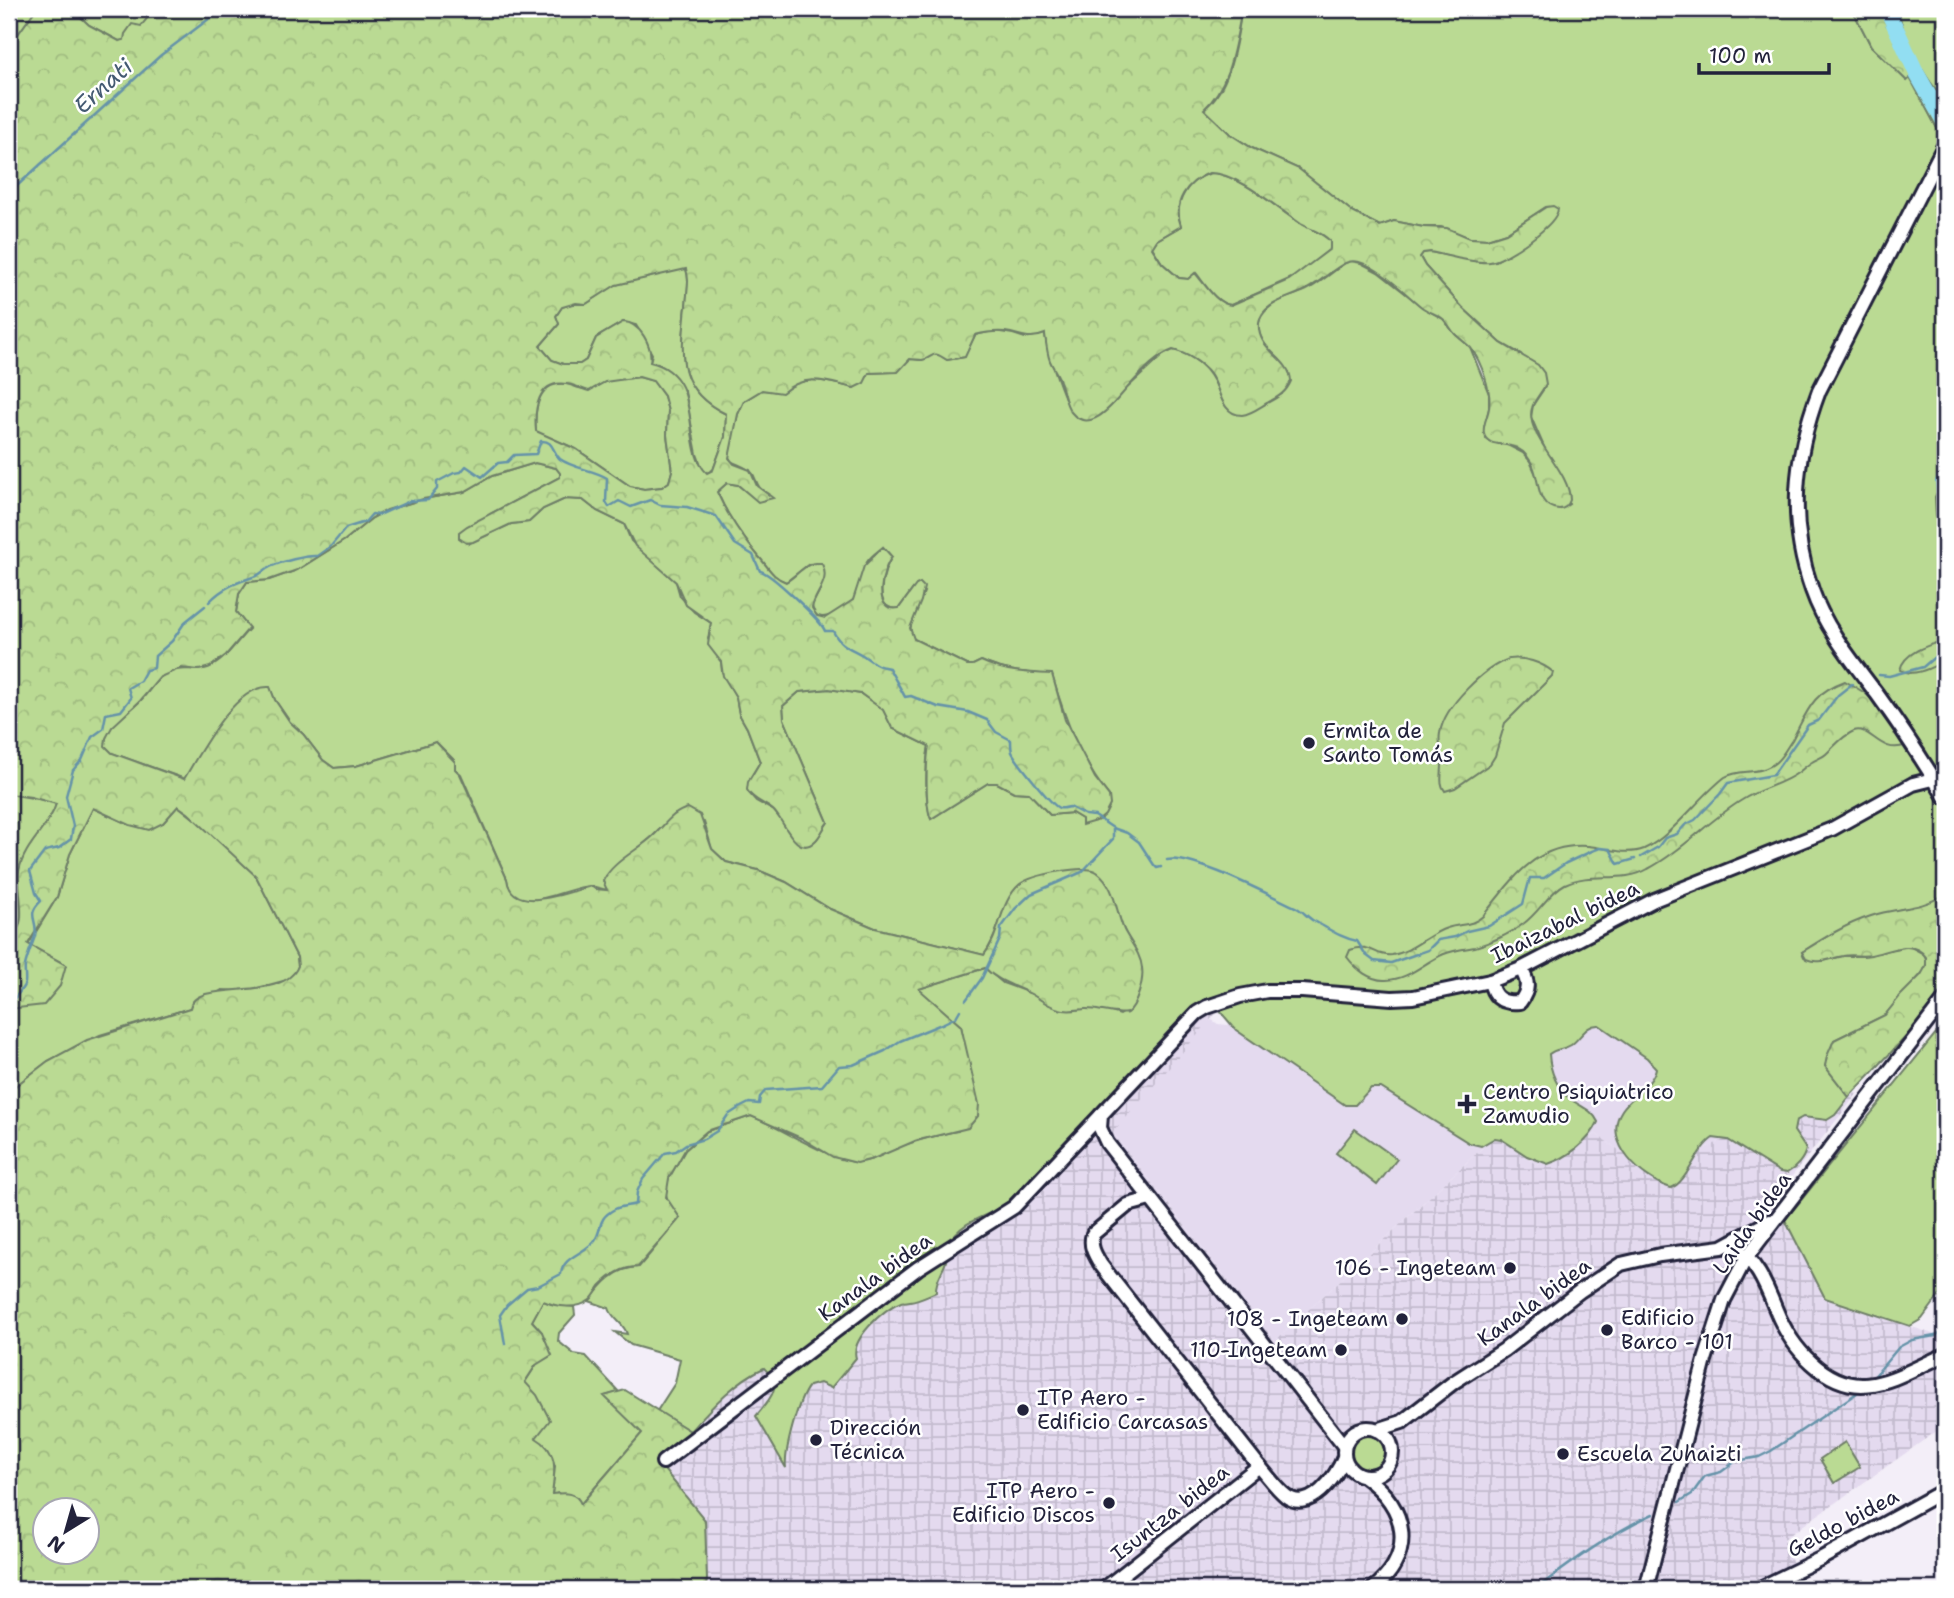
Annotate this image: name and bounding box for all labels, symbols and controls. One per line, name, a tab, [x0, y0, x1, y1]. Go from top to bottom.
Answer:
scale bar	[1699, 32, 1828, 76]
text: 100 m	[1709, 42, 1772, 70]
water label: Ernati	[67, 51, 139, 120]
place label: Ermita de Santo Tomás	[1323, 717, 1453, 769]
marker: Ermita de Santo Tomás	[1301, 735, 1317, 751]
street label: Ibaizabal bidea	[1486, 874, 1644, 970]
place label: Centro Psiquiatrico Zamudio	[1483, 1078, 1674, 1130]
marker: Centro Psiquiatrico Zamudio	[1457, 1094, 1477, 1114]
street label: Laida bidea	[1706, 1166, 1798, 1280]
street label: Kanala bidea	[813, 1226, 937, 1328]
street label: Kanala bidea	[1472, 1251, 1596, 1353]
place label: 106 - Ingeteam	[1335, 1254, 1496, 1282]
marker: 106 - Ingeteam	[1502, 1260, 1518, 1276]
place label: Edificio Barco - 101	[1621, 1304, 1733, 1356]
place label: 108 - Ingeteam	[1227, 1305, 1388, 1333]
marker: 108 - Ingeteam	[1394, 1311, 1410, 1327]
marker: Edificio Barco - 101	[1599, 1322, 1615, 1338]
place label: 110-Ingeteam	[1190, 1336, 1327, 1364]
marker: 110-Ingeteam	[1333, 1342, 1349, 1358]
place label: ITP Aero - Edificio Carcasas	[1037, 1384, 1208, 1436]
marker: ITP Aero - Edificio Carcasas	[1015, 1402, 1031, 1418]
place label: Dirección Técnica	[830, 1414, 921, 1466]
marker: Dirección Técnica	[808, 1432, 824, 1448]
place label: Escuela Zuhaizti	[1577, 1440, 1742, 1468]
marker: Escuela Zuhaizti	[1555, 1446, 1571, 1462]
street label: Isuntza bidea	[1105, 1458, 1235, 1568]
place label: ITP Aero - Edificio Discos	[952, 1477, 1095, 1529]
street label: Geldo bidea	[1782, 1482, 1904, 1564]
marker: ITP Aero - Edificio Discos	[1101, 1495, 1117, 1511]
north arrow	[32, 1496, 102, 1566]
text: N	[43, 1530, 70, 1559]

